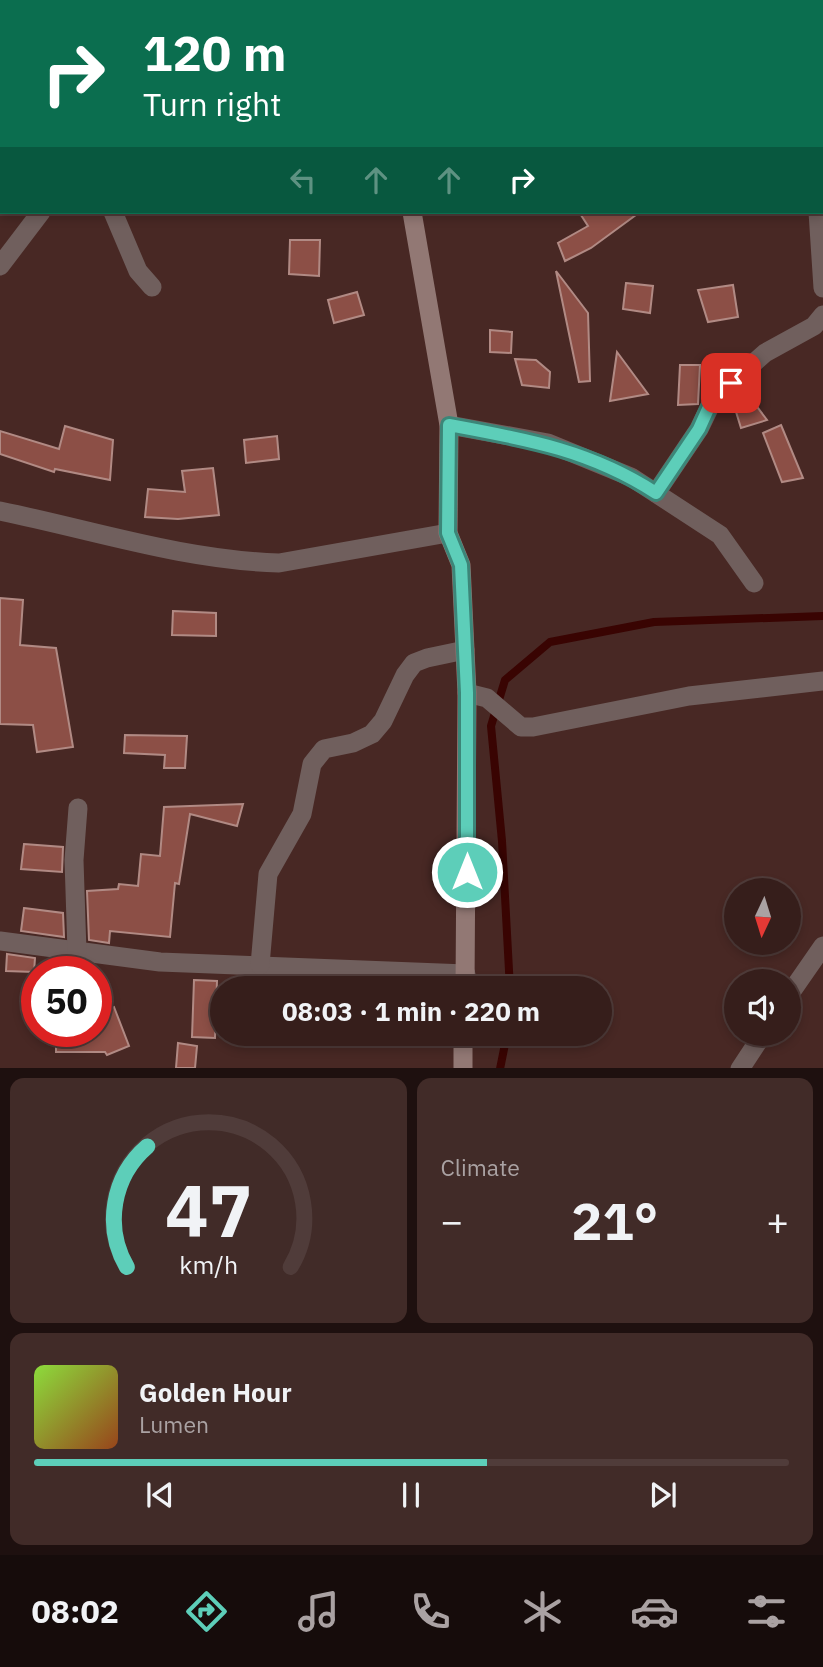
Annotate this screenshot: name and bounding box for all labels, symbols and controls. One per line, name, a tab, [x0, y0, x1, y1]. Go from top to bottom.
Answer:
text: 120 m	[143, 21, 287, 84]
icon: right	[28, 28, 119, 119]
text: Turn right	[143, 83, 281, 125]
icon: left	[284, 161, 322, 199]
icon: ahead	[357, 161, 395, 199]
icon: ahead	[430, 161, 468, 199]
icon: right	[503, 161, 541, 199]
pin	[701, 353, 761, 413]
icon: arrive	[712, 364, 750, 402]
position arrow	[430, 835, 504, 909]
north arrow	[724, 878, 802, 956]
map controls	[724, 878, 801, 1046]
speed limit sign: 50	[21, 956, 112, 1047]
button: sound	[724, 969, 801, 1046]
text: 08:03 · 1 min · 220 m	[282, 994, 540, 1028]
text: Climate	[441, 1152, 520, 1182]
text: 47	[165, 1162, 252, 1257]
text: 21°	[571, 1187, 658, 1254]
text: −	[441, 1196, 463, 1245]
text: +	[766, 1196, 789, 1245]
text: km/h	[179, 1247, 238, 1280]
text: Golden Hour	[139, 1375, 292, 1409]
text: Lumen	[139, 1409, 209, 1439]
icon: previous	[141, 1476, 179, 1514]
icon: pause	[392, 1476, 430, 1514]
icon: next	[644, 1476, 682, 1514]
icon: directions	[182, 1587, 231, 1636]
icon: music	[294, 1587, 343, 1636]
icon: phone	[406, 1587, 455, 1636]
icon: climate	[518, 1587, 567, 1636]
icon: car	[630, 1587, 679, 1636]
icon: filters	[742, 1587, 791, 1636]
text: 08:02	[32, 1590, 119, 1632]

